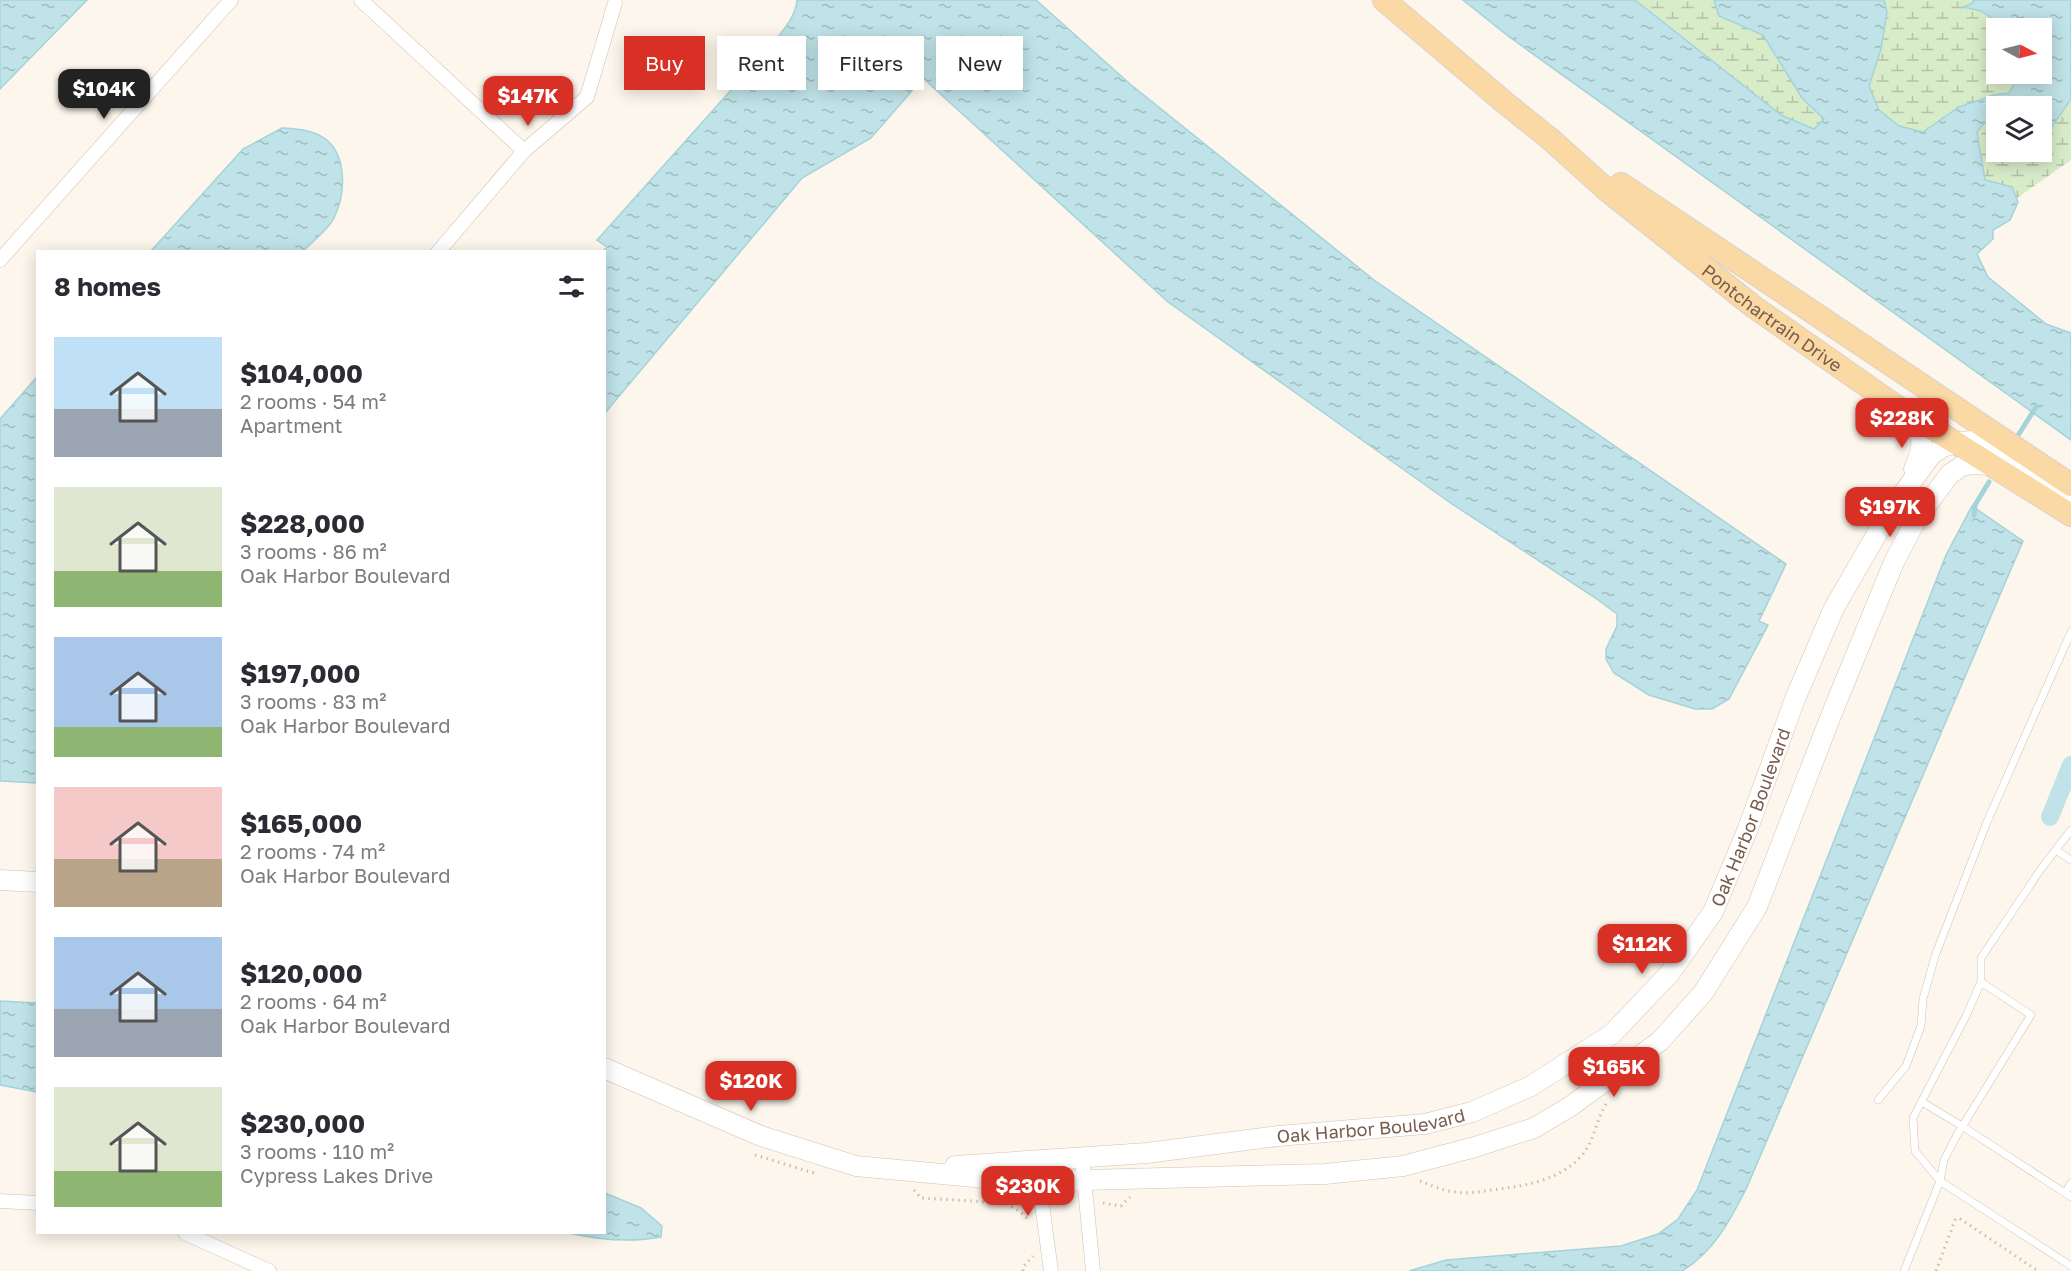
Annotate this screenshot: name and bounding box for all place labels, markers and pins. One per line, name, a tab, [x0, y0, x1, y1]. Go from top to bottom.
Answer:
pin: $104K	[62, 69, 146, 120]
pin: $147K	[486, 76, 570, 127]
pin: $228K	[1860, 398, 1944, 449]
pin: $197K	[1848, 487, 1932, 538]
pin: $112K	[1600, 924, 1684, 975]
pin: $165K	[1572, 1047, 1656, 1098]
pin: $120K	[709, 1061, 793, 1112]
pin: $230K	[986, 1166, 1070, 1217]

